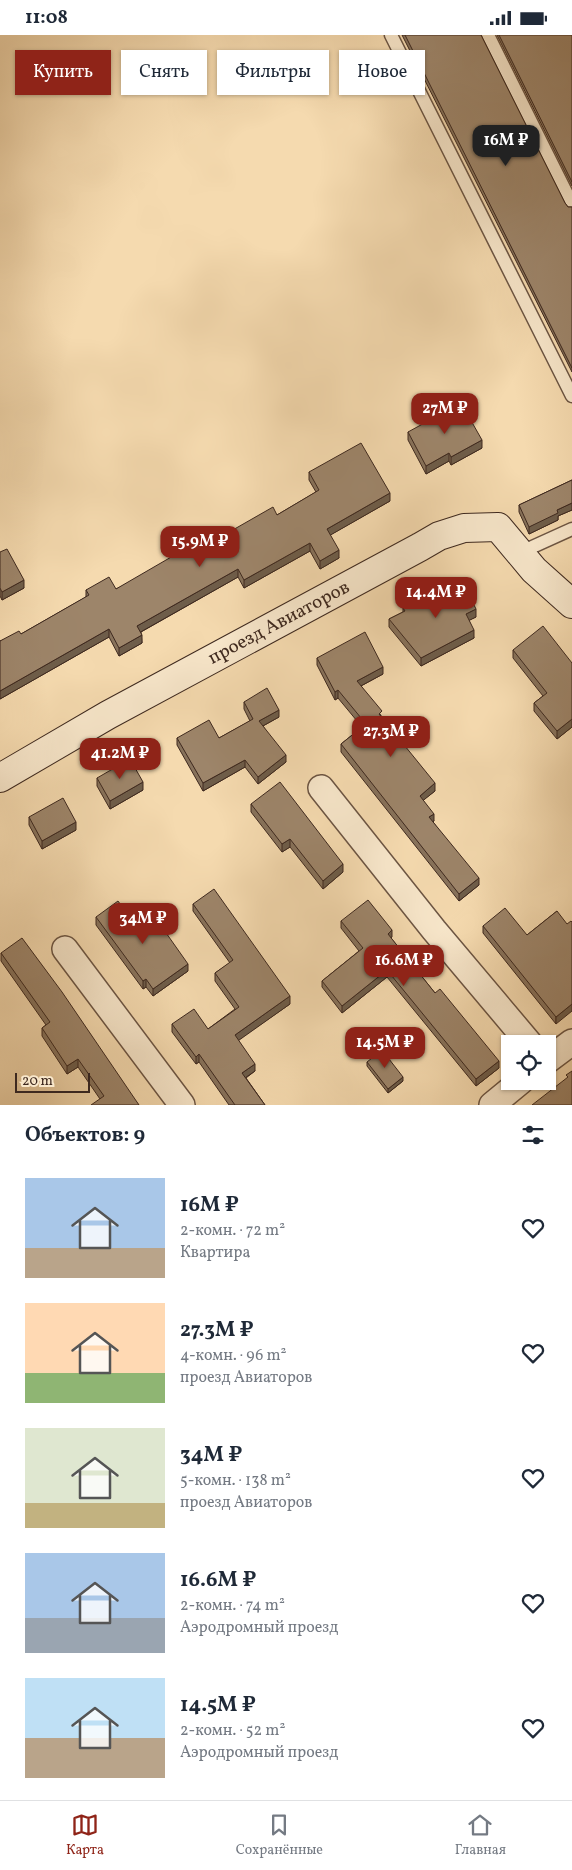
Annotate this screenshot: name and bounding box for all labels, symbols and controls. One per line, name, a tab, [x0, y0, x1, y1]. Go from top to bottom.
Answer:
text: 11:08	[25, 5, 68, 31]
chip: Купить	[15, 50, 111, 95]
chip: Снять	[121, 50, 207, 95]
chip: Фильтры	[217, 50, 329, 95]
chip: Новое	[339, 50, 425, 95]
pin: 16M ₽	[471, 125, 541, 167]
text: 16M ₽	[484, 130, 528, 152]
pin: 27M ₽	[410, 393, 480, 435]
text: 27M ₽	[422, 398, 468, 420]
pin: 15.9M ₽	[154, 525, 246, 568]
text: 15.9M ₽	[171, 531, 229, 553]
street label: проезд Авиаторов	[203, 575, 355, 671]
pin: 14.4M ₽	[390, 577, 482, 619]
text: 14.4M ₽	[406, 582, 466, 604]
pin: 27.3M ₽	[345, 715, 437, 758]
text: 27.3M ₽	[363, 721, 419, 743]
pin: 41.2M ₽	[74, 737, 166, 780]
text: 41.2M ₽	[91, 743, 149, 765]
pin: 34M ₽	[108, 903, 178, 945]
text: 34M ₽	[119, 908, 167, 930]
pin: 16.6M ₽	[358, 945, 450, 987]
text: 16.6M ₽	[375, 950, 433, 972]
pin: 14.5M ₽	[339, 1027, 431, 1069]
text: 14.5M ₽	[356, 1032, 414, 1054]
map controls	[501, 1035, 556, 1090]
button: locate	[501, 1035, 556, 1090]
scale bar	[15, 1070, 90, 1093]
text: 20 m	[22, 1072, 53, 1091]
text: Объектов: 9	[25, 1121, 145, 1150]
icon: filters	[519, 1121, 547, 1149]
text: 16M ₽	[180, 1191, 239, 1220]
icon: home	[65, 1198, 125, 1258]
icon: heart	[519, 1214, 547, 1242]
text: 2-комн. · 72 m²	[180, 1220, 285, 1242]
text: Квартира	[180, 1242, 250, 1264]
text: 27.3M ₽	[180, 1316, 254, 1345]
icon: home	[65, 1323, 125, 1383]
icon: heart	[519, 1339, 547, 1367]
text: 4-комн. · 96 m²	[180, 1345, 287, 1367]
text: проезд Авиаторов	[180, 1367, 312, 1389]
text: 34M ₽	[180, 1441, 242, 1470]
icon: home	[65, 1448, 125, 1508]
icon: heart	[519, 1464, 547, 1492]
text: 5-комн. · 138 m²	[180, 1470, 291, 1492]
text: проезд Авиаторов	[180, 1492, 312, 1514]
text: 16.6M ₽	[180, 1566, 256, 1595]
icon: home	[65, 1573, 125, 1633]
icon: heart	[519, 1589, 547, 1617]
text: 2-комн. · 74 m²	[180, 1595, 285, 1617]
text: Аэродромный проезд	[180, 1617, 338, 1639]
text: 14.5M ₽	[180, 1691, 256, 1720]
icon: home	[65, 1698, 125, 1758]
icon: heart	[519, 1714, 547, 1742]
text: 2-комн. · 52 m²	[180, 1720, 285, 1742]
text: Аэродромный проезд	[180, 1742, 338, 1764]
tab: Карта	[66, 1811, 104, 1860]
tab: Сохранённые	[236, 1811, 323, 1860]
tab: Главная	[455, 1811, 506, 1860]

